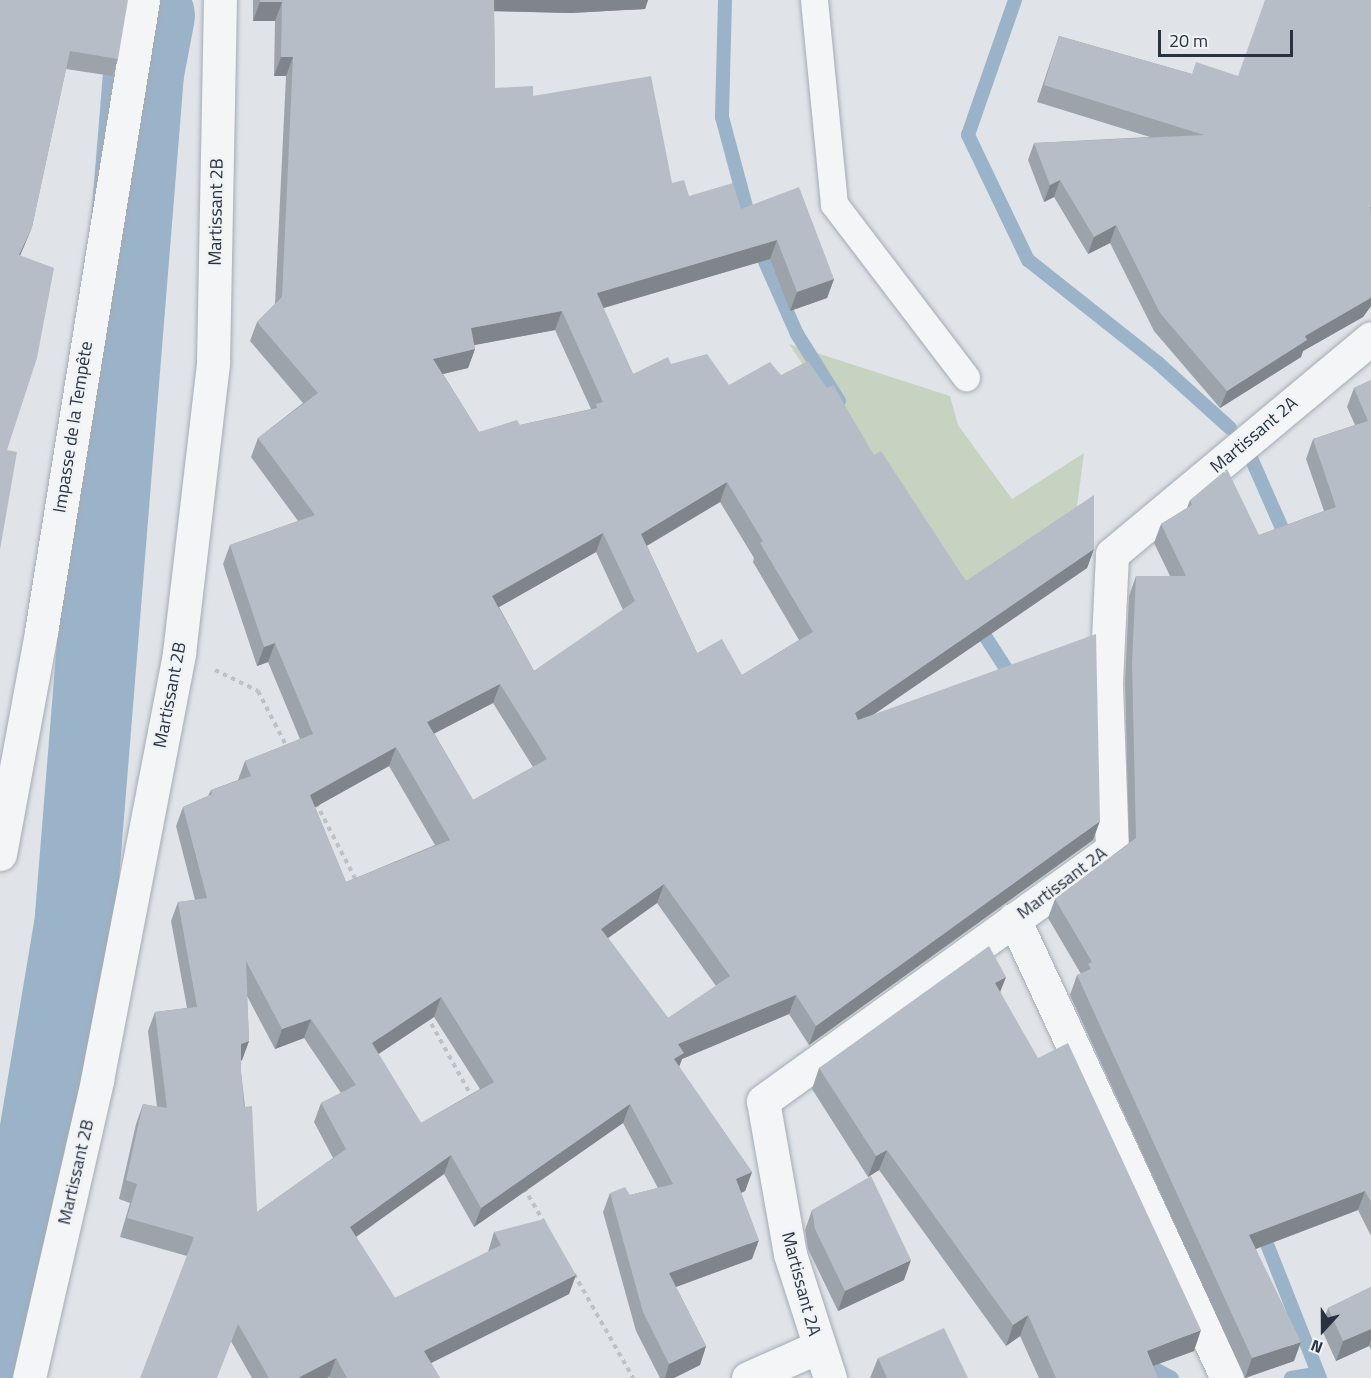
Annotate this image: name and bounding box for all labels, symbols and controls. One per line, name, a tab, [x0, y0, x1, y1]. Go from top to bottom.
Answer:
scale bar	[1161, 18, 1296, 56]
text: 20 m	[1169, 27, 1208, 54]
street label: Martissant 2B	[204, 158, 228, 266]
street label: Impasse de la Tempête	[49, 340, 97, 514]
street label: Martissant 2A	[1206, 392, 1302, 478]
street label: Martissant 2B	[149, 640, 191, 750]
street label: Martissant 2A	[1013, 842, 1111, 924]
street label: Martissant 2B	[53, 1117, 99, 1227]
street label: Martissant 2A	[777, 1229, 825, 1339]
north arrow	[1293, 1300, 1353, 1360]
text: N	[1307, 1334, 1326, 1360]

